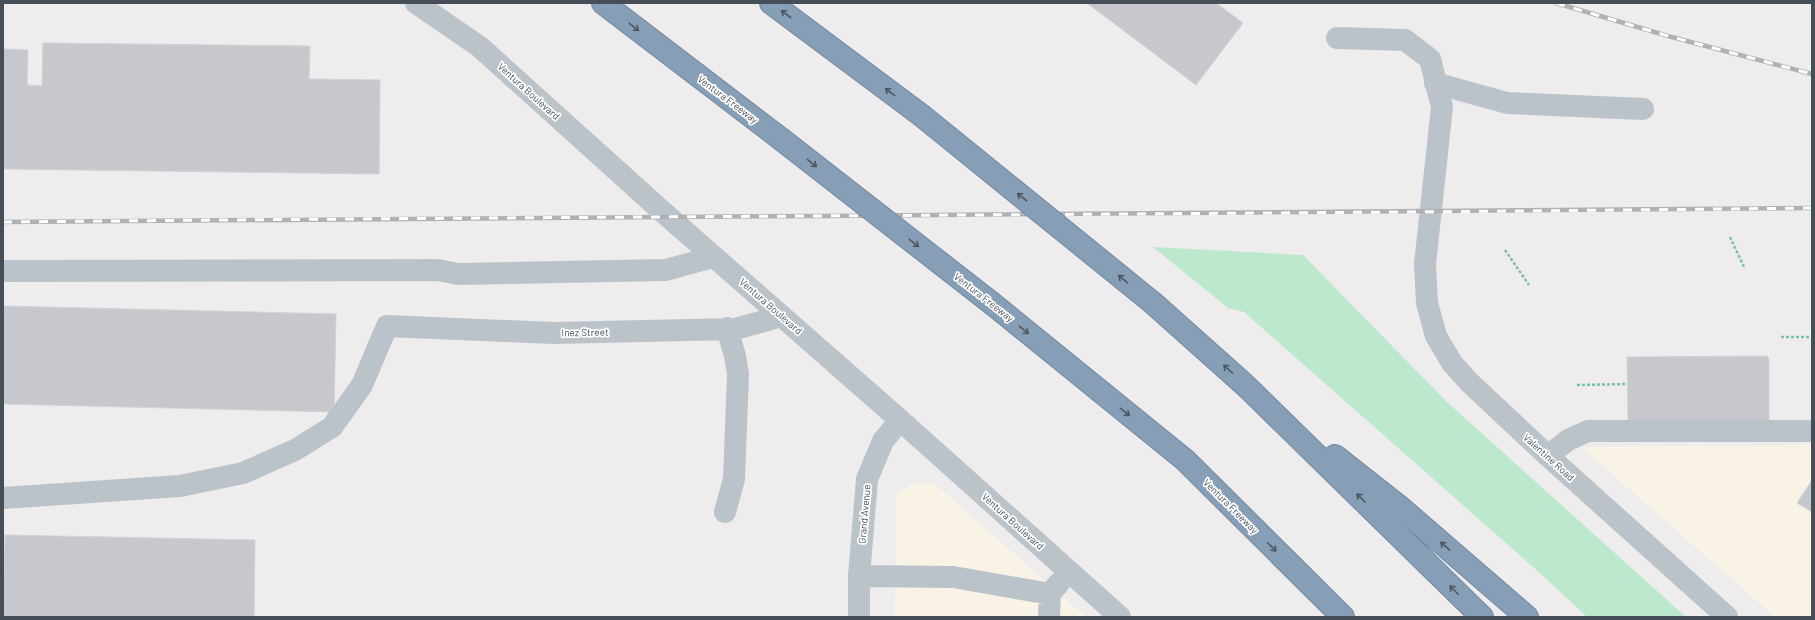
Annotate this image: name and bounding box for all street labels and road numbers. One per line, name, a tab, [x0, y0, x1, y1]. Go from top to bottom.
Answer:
street label: Ventura Boulevard	[496, 60, 562, 122]
street label: Ventura Freeway	[696, 72, 761, 126]
street label: Ventura Freeway	[952, 270, 1016, 324]
street label: Ventura Boulevard	[737, 275, 805, 337]
street label: Inez Street	[561, 326, 609, 338]
street label: Valentine Road	[1521, 431, 1577, 483]
street label: Ventura Freeway	[1201, 476, 1261, 536]
street label: Grand Avenue	[855, 484, 873, 544]
street label: Ventura Boulevard	[980, 490, 1046, 552]

